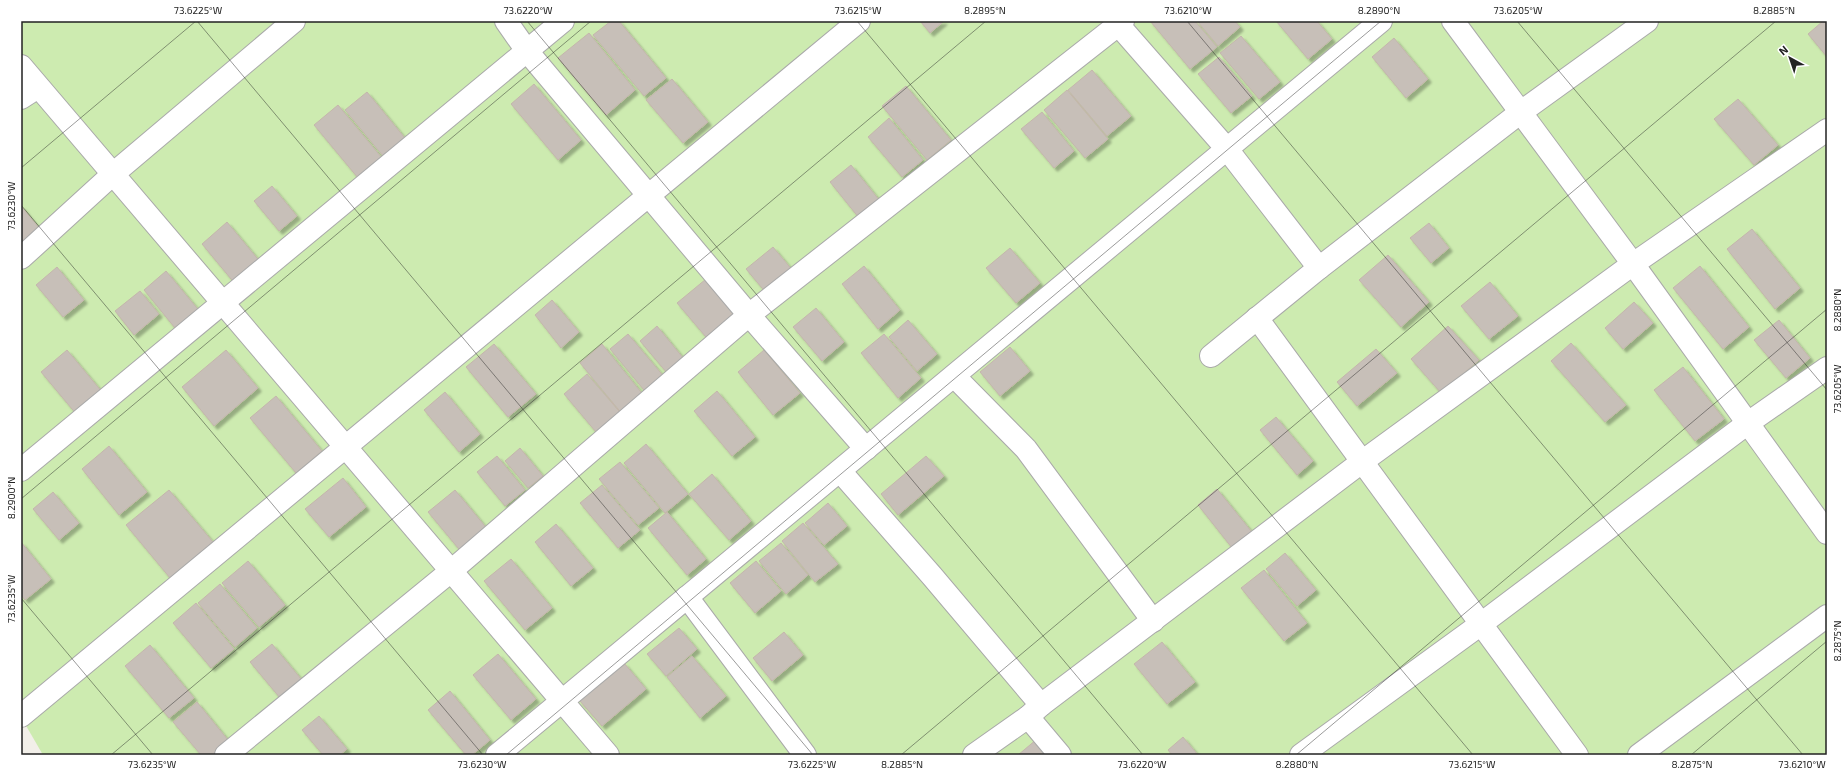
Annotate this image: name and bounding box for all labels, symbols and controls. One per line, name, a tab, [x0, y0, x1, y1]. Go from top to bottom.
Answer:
text: 73.6225°W	[174, 4, 223, 16]
text: 73.6220°W	[503, 4, 553, 16]
text: 73.6215°W	[835, 4, 882, 16]
text: 8.2895°N	[964, 4, 1006, 16]
text: 73.6210°W	[1164, 4, 1212, 16]
text: 8.2890°N	[1358, 4, 1400, 16]
text: 73.6205°W	[1494, 4, 1543, 16]
text: 8.2885°N	[1753, 4, 1795, 16]
north arrow	[1770, 38, 1810, 78]
text: N	[1776, 42, 1791, 57]
text: 73.6230°W	[5, 181, 17, 231]
text: 8.2880°N	[1831, 289, 1843, 331]
text: 73.6205°W	[1831, 364, 1843, 413]
text: 8.2900°N	[5, 477, 17, 519]
text: 73.6235°W	[5, 574, 17, 623]
text: 8.2875°N	[1831, 620, 1843, 662]
text: 73.6235°W	[128, 758, 177, 770]
text: 73.6230°W	[457, 758, 507, 770]
text: 73.6225°W	[788, 758, 837, 770]
text: 8.2885°N	[881, 758, 923, 770]
text: 73.6220°W	[1117, 758, 1167, 770]
text: 8.2880°N	[1276, 758, 1318, 770]
text: 73.6215°W	[1449, 758, 1496, 770]
text: 8.2875°N	[1671, 758, 1713, 770]
text: 73.6210°W	[1778, 758, 1826, 770]

